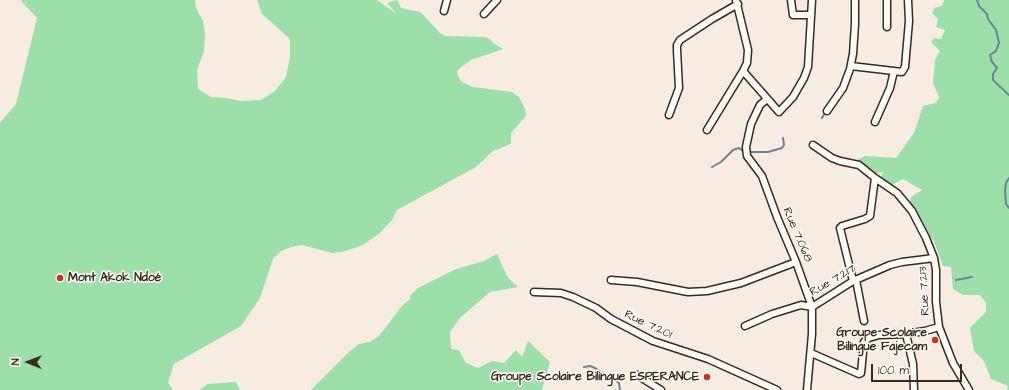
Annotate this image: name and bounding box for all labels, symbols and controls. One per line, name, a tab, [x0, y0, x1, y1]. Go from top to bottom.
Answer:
street label: Rue 7.068	[779, 206, 815, 264]
street label: Rue 7.217	[807, 262, 859, 300]
street label: Rue 7.213	[917, 266, 933, 316]
place label: Mont Akok Ndoé	[68, 271, 161, 285]
marker: Mont Akok Ndoé	[55, 273, 65, 283]
street label: Rue 7.201	[622, 308, 674, 342]
place label: Groupe Scolaire Bilingue Fajecam	[836, 326, 927, 354]
marker: Groupe Scolaire Bilingue Fajecam	[930, 335, 940, 345]
north arrow	[8, 342, 48, 382]
scale bar	[873, 356, 964, 382]
text: N	[8, 358, 23, 365]
text: 100 m	[878, 362, 909, 379]
place label: Groupe Scolaire Bilingue ESPERANCE	[491, 370, 699, 384]
marker: Groupe Scolaire Bilingue ESPERANCE	[702, 372, 712, 382]

